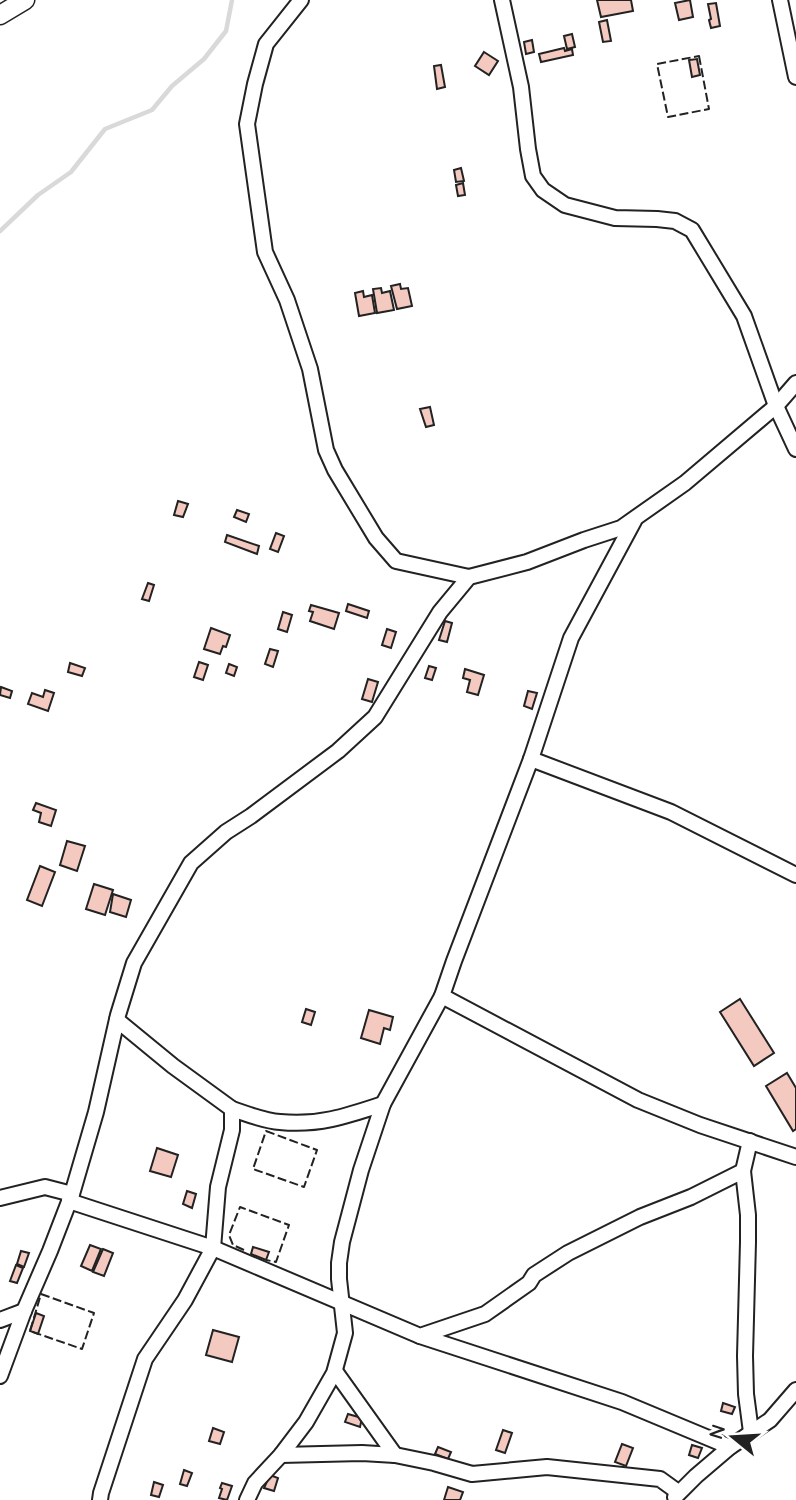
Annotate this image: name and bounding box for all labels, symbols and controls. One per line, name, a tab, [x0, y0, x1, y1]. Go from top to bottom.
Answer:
north arrow	[698, 1402, 768, 1472]
text: N	[703, 1421, 730, 1442]

